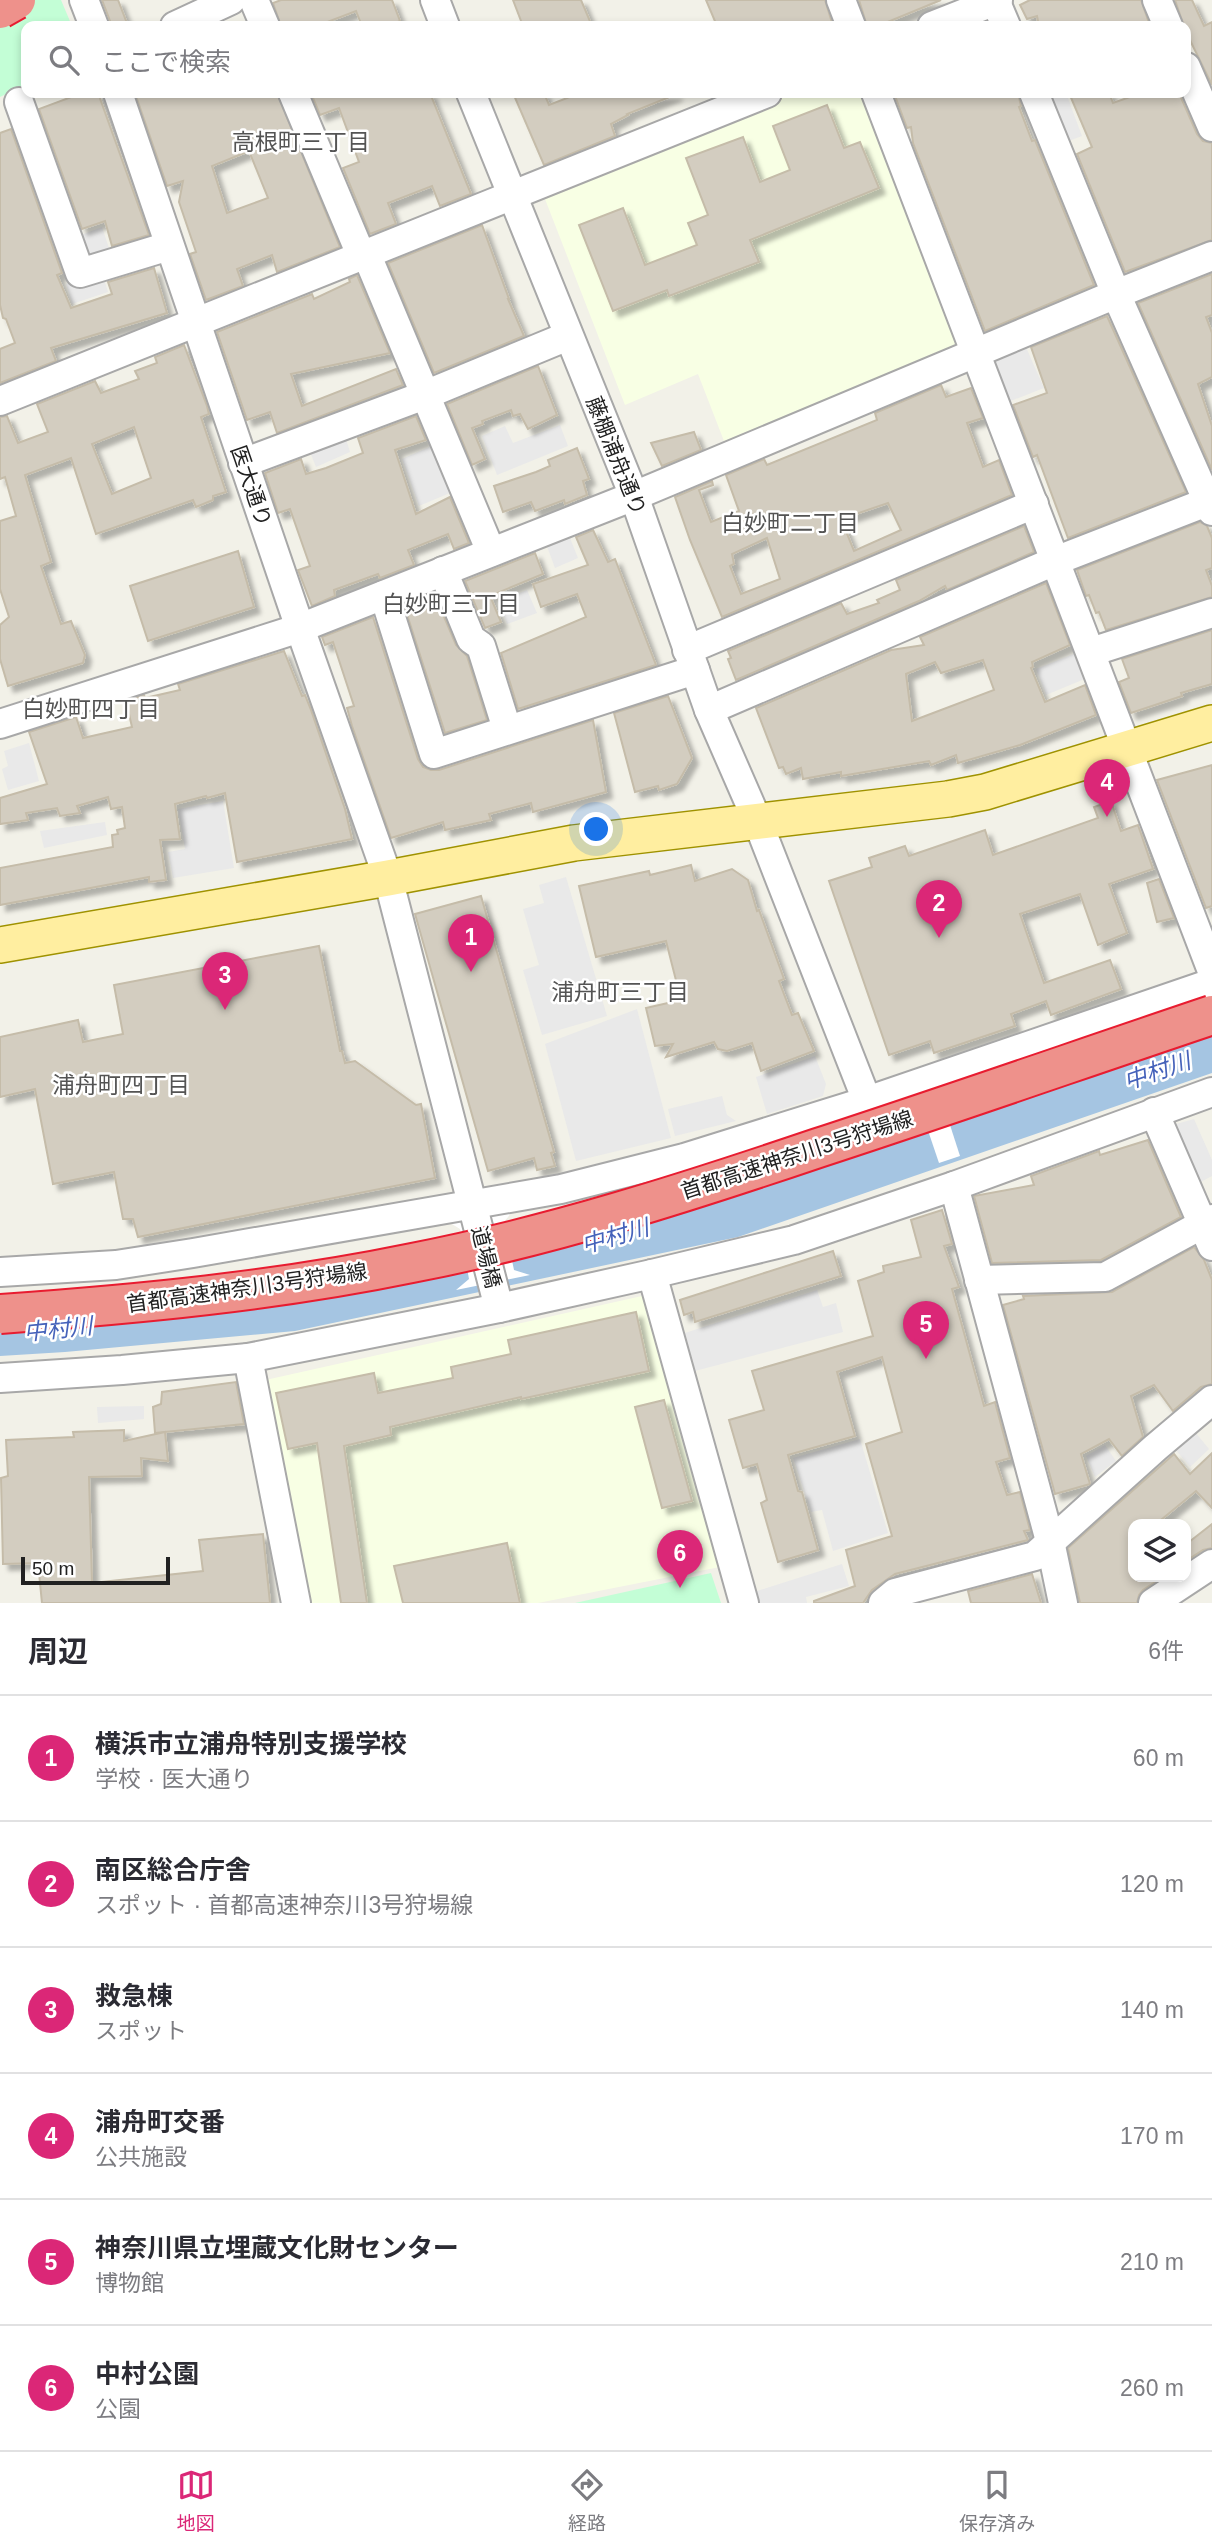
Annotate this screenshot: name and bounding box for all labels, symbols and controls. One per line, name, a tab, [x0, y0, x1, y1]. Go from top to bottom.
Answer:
search box	[21, 21, 1191, 98]
icon: search	[45, 41, 83, 79]
text: ここで検索	[101, 47, 231, 77]
district label: 高根町三丁目	[232, 129, 370, 155]
street label: 藤棚浦舟通り	[582, 393, 651, 519]
street label: 医大通り	[227, 442, 276, 529]
district label: 白妙町二丁目	[721, 510, 859, 536]
district label: 白妙町三丁目	[382, 591, 520, 617]
district label: 白妙町四丁目	[22, 696, 160, 722]
pin: 4	[1084, 759, 1130, 817]
your location	[579, 812, 613, 846]
pin: 2	[916, 880, 962, 938]
pin: 1	[448, 914, 494, 972]
pin: 3	[202, 952, 248, 1010]
district label: 浦舟町三丁目	[551, 979, 689, 1005]
water label: 中村川	[1120, 1046, 1197, 1095]
district label: 浦舟町四丁目	[52, 1072, 190, 1098]
street label: 首都高速神奈川3号狩場線	[678, 1106, 916, 1203]
water label: 中村川	[578, 1213, 655, 1258]
street label: 道場橋	[468, 1224, 505, 1290]
street label: 首都高速神奈川3号狩場線	[125, 1259, 369, 1316]
pin: 5	[903, 1301, 949, 1359]
water label: 中村川	[22, 1312, 97, 1346]
map controls	[1128, 1519, 1191, 1582]
button: layers	[1128, 1519, 1191, 1582]
pin: 6	[657, 1530, 703, 1588]
scale bar	[21, 1554, 170, 1586]
text: 50 m	[32, 1558, 74, 1579]
text: 周辺	[28, 1635, 88, 1668]
text: 6件	[1148, 1638, 1184, 1664]
text: 横浜市立浦舟特別支援学校	[95, 1729, 407, 1759]
text: 1	[45, 1745, 57, 1771]
text: 60 m	[1133, 1745, 1184, 1771]
text: 学校 · 医大通り	[95, 1766, 253, 1792]
text: 南区総合庁舎	[95, 1855, 251, 1885]
text: 2	[45, 1871, 57, 1897]
text: 120 m	[1120, 1871, 1184, 1897]
text: スポット · 首都高速神奈川3号狩場線	[95, 1892, 473, 1918]
text: 救急棟	[95, 1981, 173, 2011]
text: 3	[45, 1997, 57, 2023]
text: 140 m	[1120, 1997, 1184, 2023]
text: スポット	[95, 2018, 187, 2044]
text: 浦舟町交番	[95, 2107, 225, 2137]
text: 4	[45, 2123, 57, 2149]
text: 170 m	[1120, 2123, 1184, 2149]
text: 公共施設	[95, 2144, 187, 2170]
text: 神奈川県立埋蔵文化財センター	[95, 2233, 459, 2263]
text: 5	[45, 2249, 57, 2275]
text: 210 m	[1120, 2249, 1184, 2275]
text: 博物館	[95, 2270, 164, 2296]
text: 中村公園	[95, 2359, 199, 2389]
text: 6	[45, 2375, 57, 2401]
text: 260 m	[1120, 2375, 1184, 2401]
text: 公園	[95, 2396, 141, 2422]
tab: 地図	[177, 2466, 215, 2535]
tab: 経路	[568, 2466, 606, 2535]
tab: 保存済み	[959, 2466, 1035, 2535]

